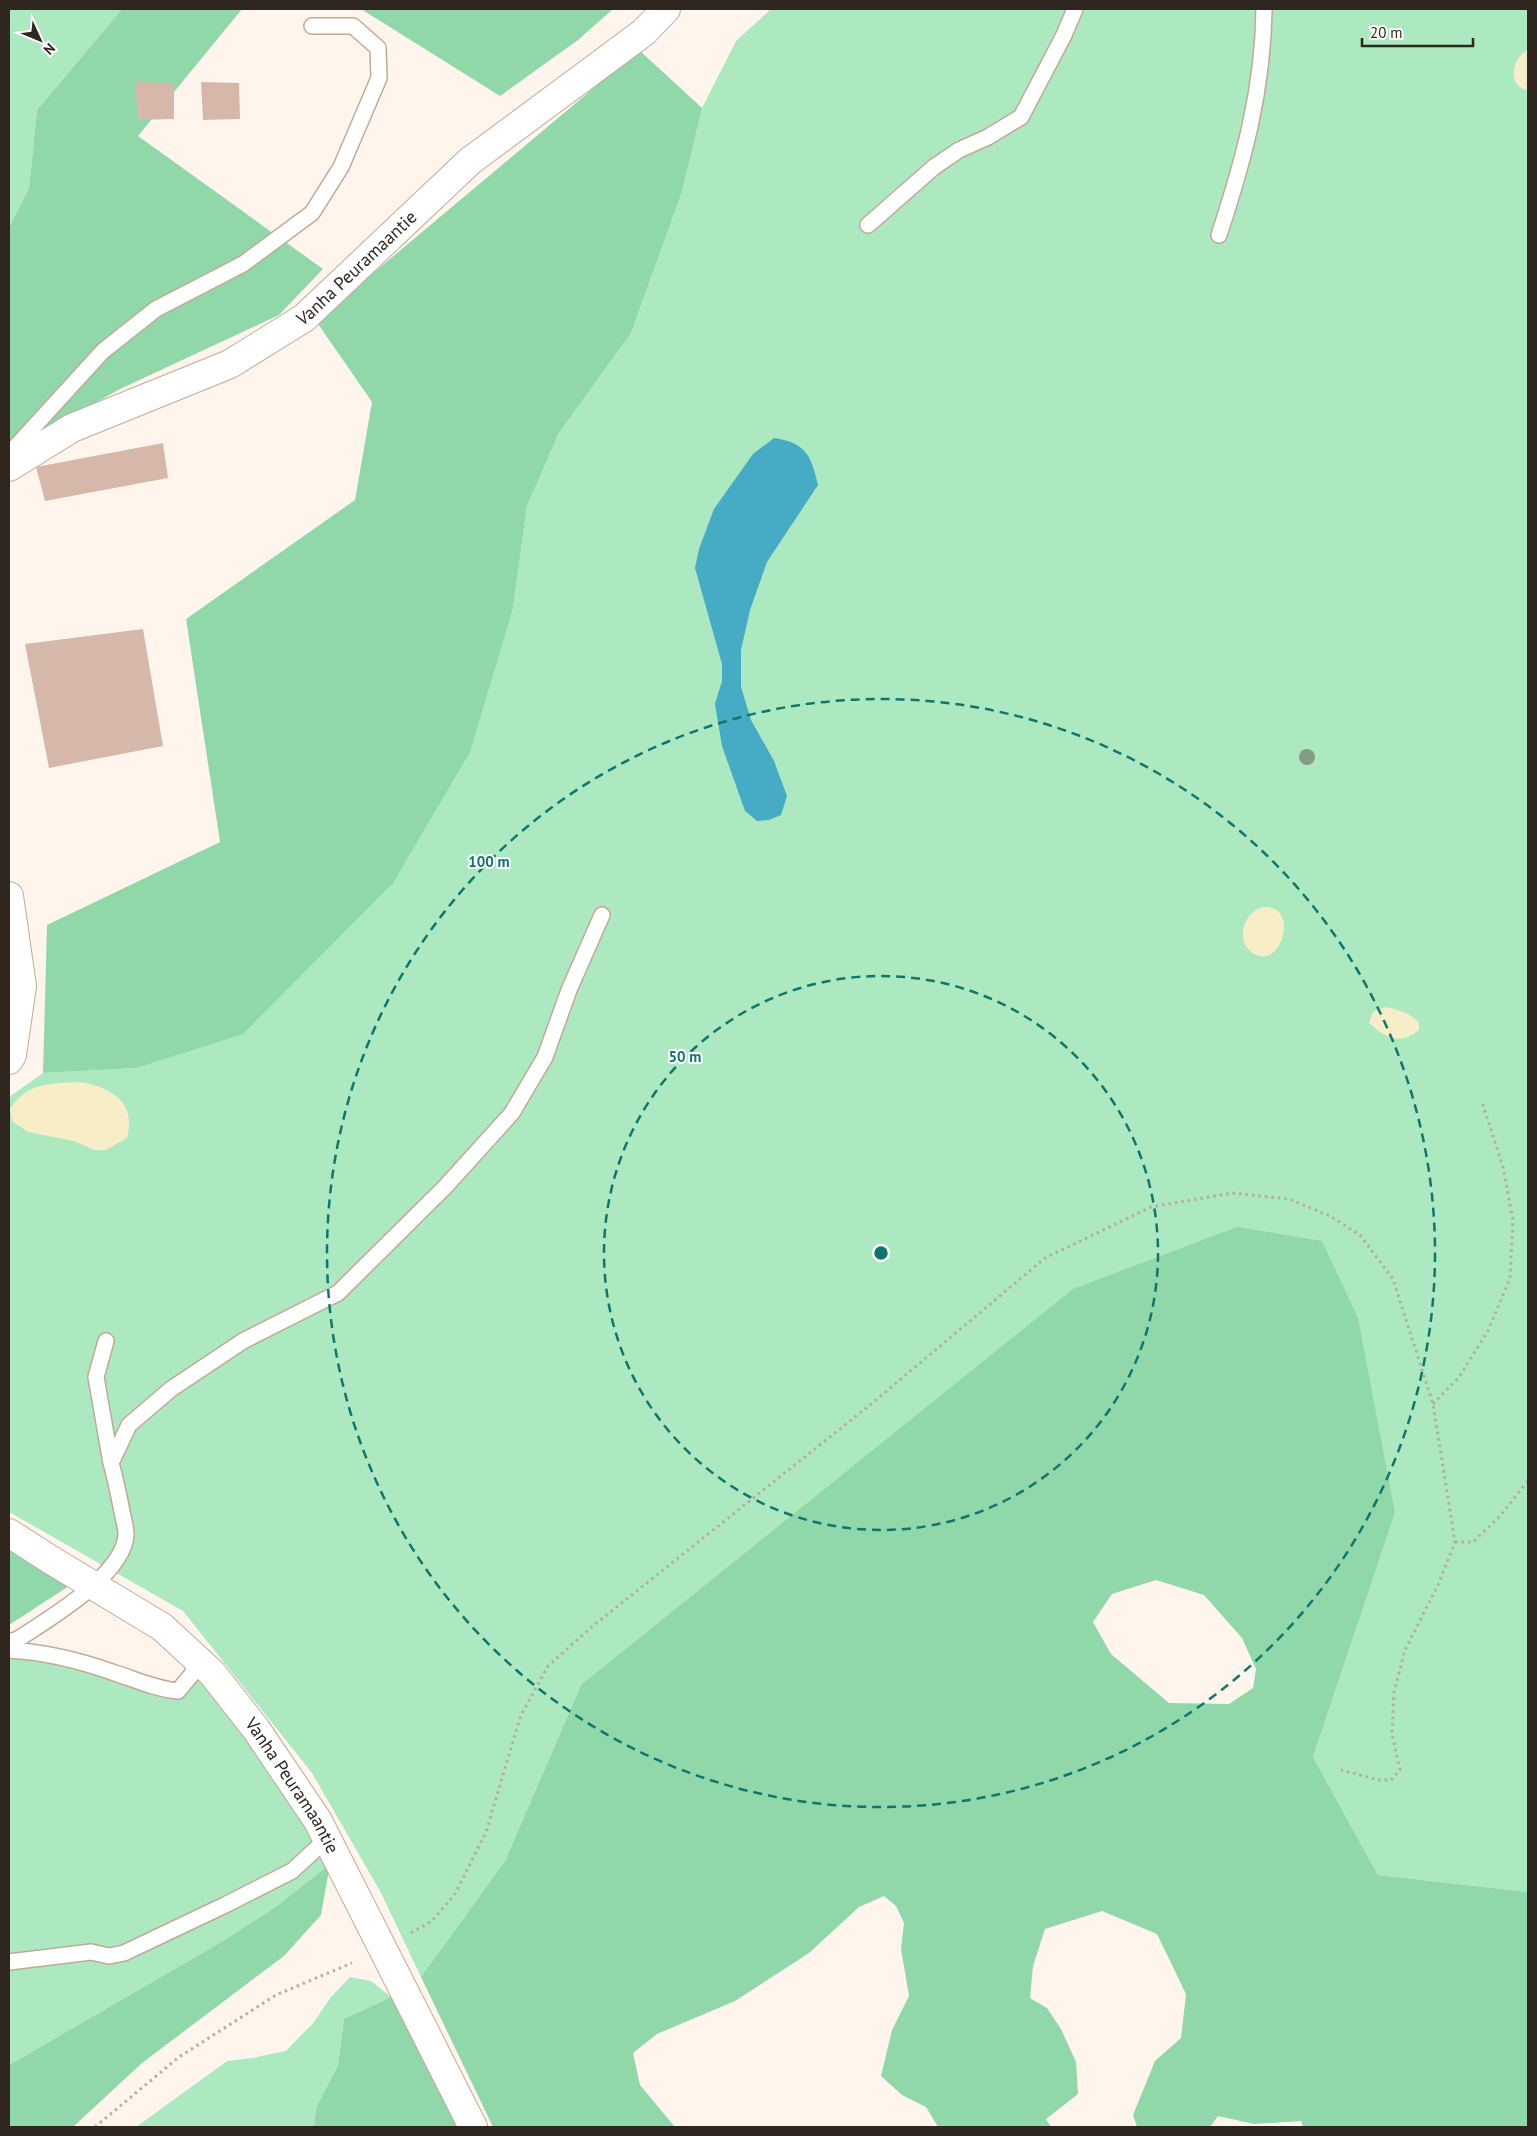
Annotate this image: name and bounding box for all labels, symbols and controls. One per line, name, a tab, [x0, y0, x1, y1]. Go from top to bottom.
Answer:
north arrow	[15, 15, 65, 65]
scale bar	[1362, 15, 1473, 47]
text: 20 m	[1370, 23, 1403, 42]
text: N	[40, 39, 59, 59]
street label: Vanha Peuramaantie	[291, 205, 421, 331]
text: 100 m	[468, 852, 510, 871]
text: 50 m	[669, 1047, 701, 1066]
centre of rings	[872, 1244, 890, 1262]
street label: Vanha Peuramaantie	[240, 1712, 345, 1857]

